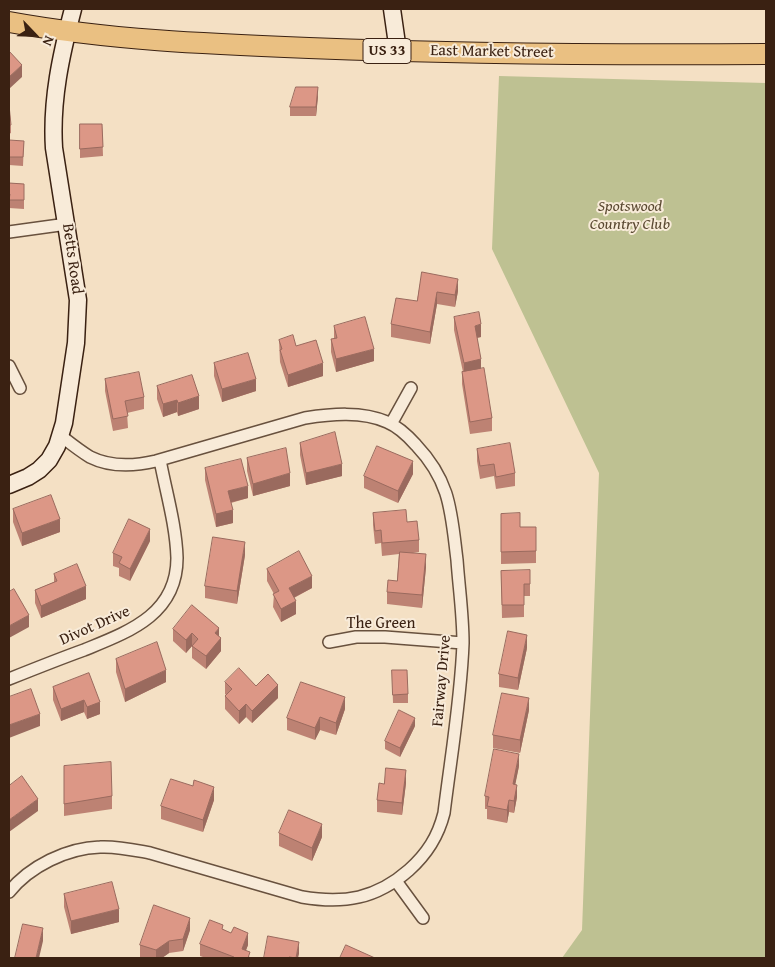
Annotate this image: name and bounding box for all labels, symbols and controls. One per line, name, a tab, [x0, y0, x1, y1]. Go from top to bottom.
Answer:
north arrow	[10, 10, 60, 60]
text: N	[38, 33, 60, 49]
road number: US 33	[363, 38, 411, 64]
street label: East Market Street	[430, 41, 554, 63]
park label: Spotswood Country Club	[590, 197, 670, 235]
street label: Betts Road	[58, 222, 86, 296]
street label: Divot Drive	[57, 602, 133, 650]
street label: The Green	[347, 614, 415, 634]
street label: Fairway Drive	[428, 634, 456, 728]

